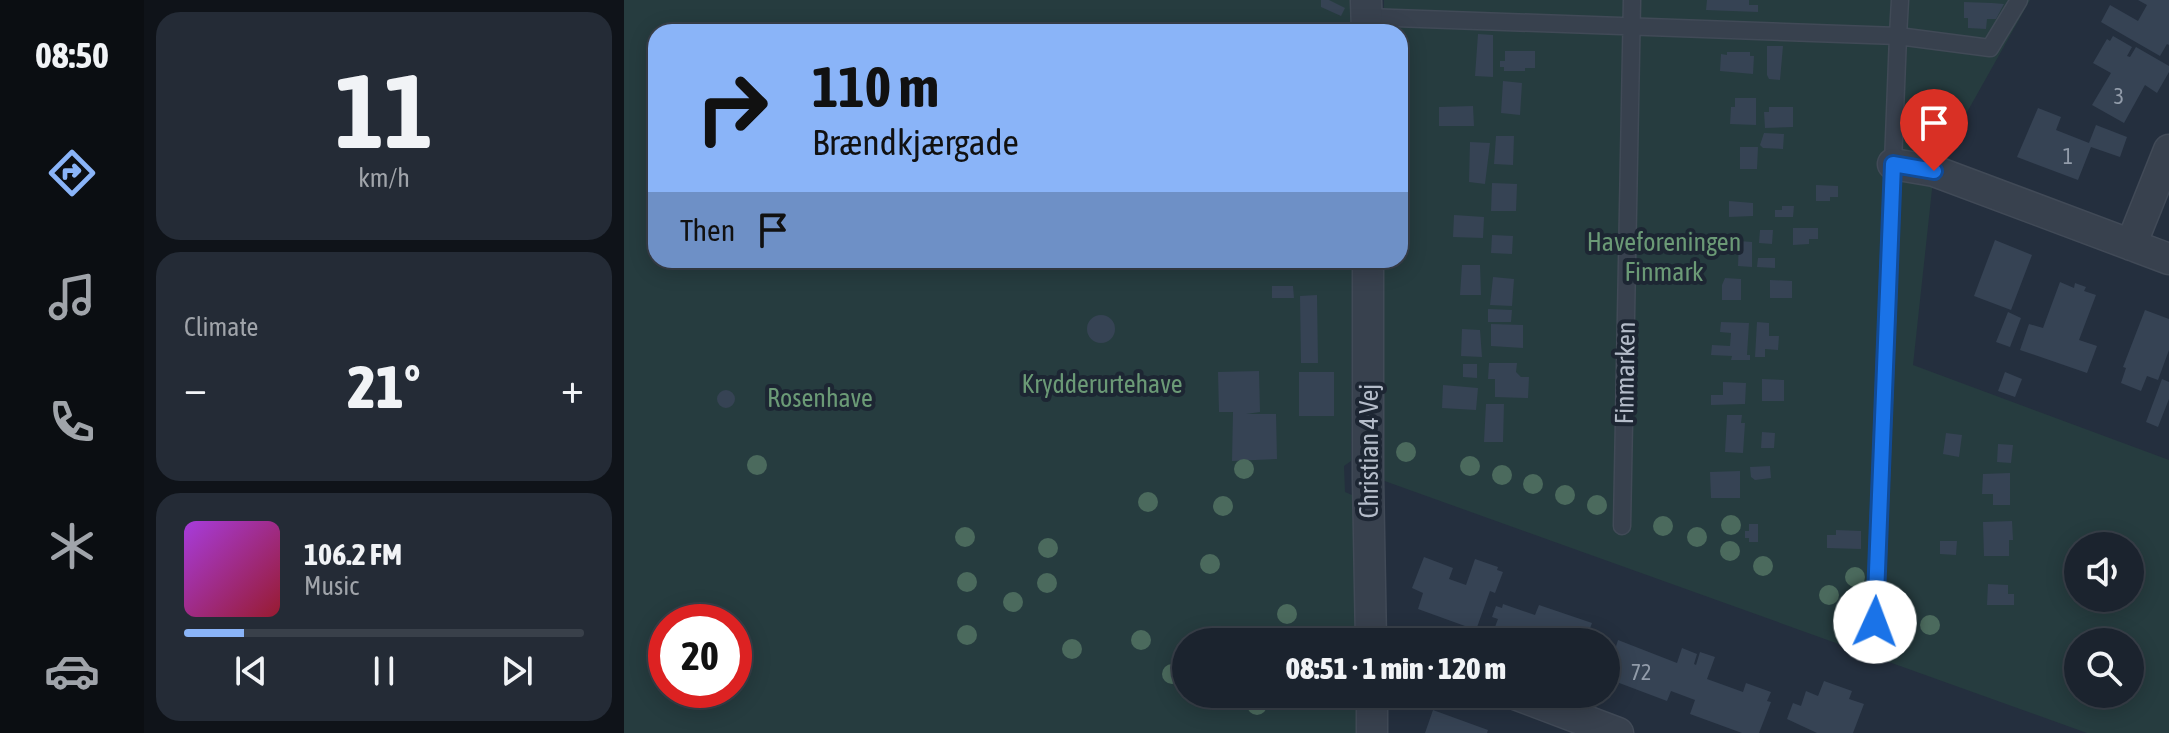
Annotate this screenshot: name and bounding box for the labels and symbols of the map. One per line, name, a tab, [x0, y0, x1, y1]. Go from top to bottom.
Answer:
house number: 3	[2114, 83, 2124, 109]
pin	[1900, 89, 1968, 171]
house number: 1	[2063, 143, 2073, 169]
park label: Haveforeningen Finmark	[1587, 227, 1741, 287]
street label: Finmarken	[1609, 321, 1641, 425]
park label: Krydderurtehave	[1022, 369, 1182, 399]
park label: Rosenhave	[767, 383, 873, 413]
street label: Christian 4 Vej	[1354, 384, 1384, 518]
position arrow	[1833, 580, 1917, 664]
speed limit sign: 20	[648, 604, 752, 708]
house number: 72	[1631, 659, 1651, 685]

